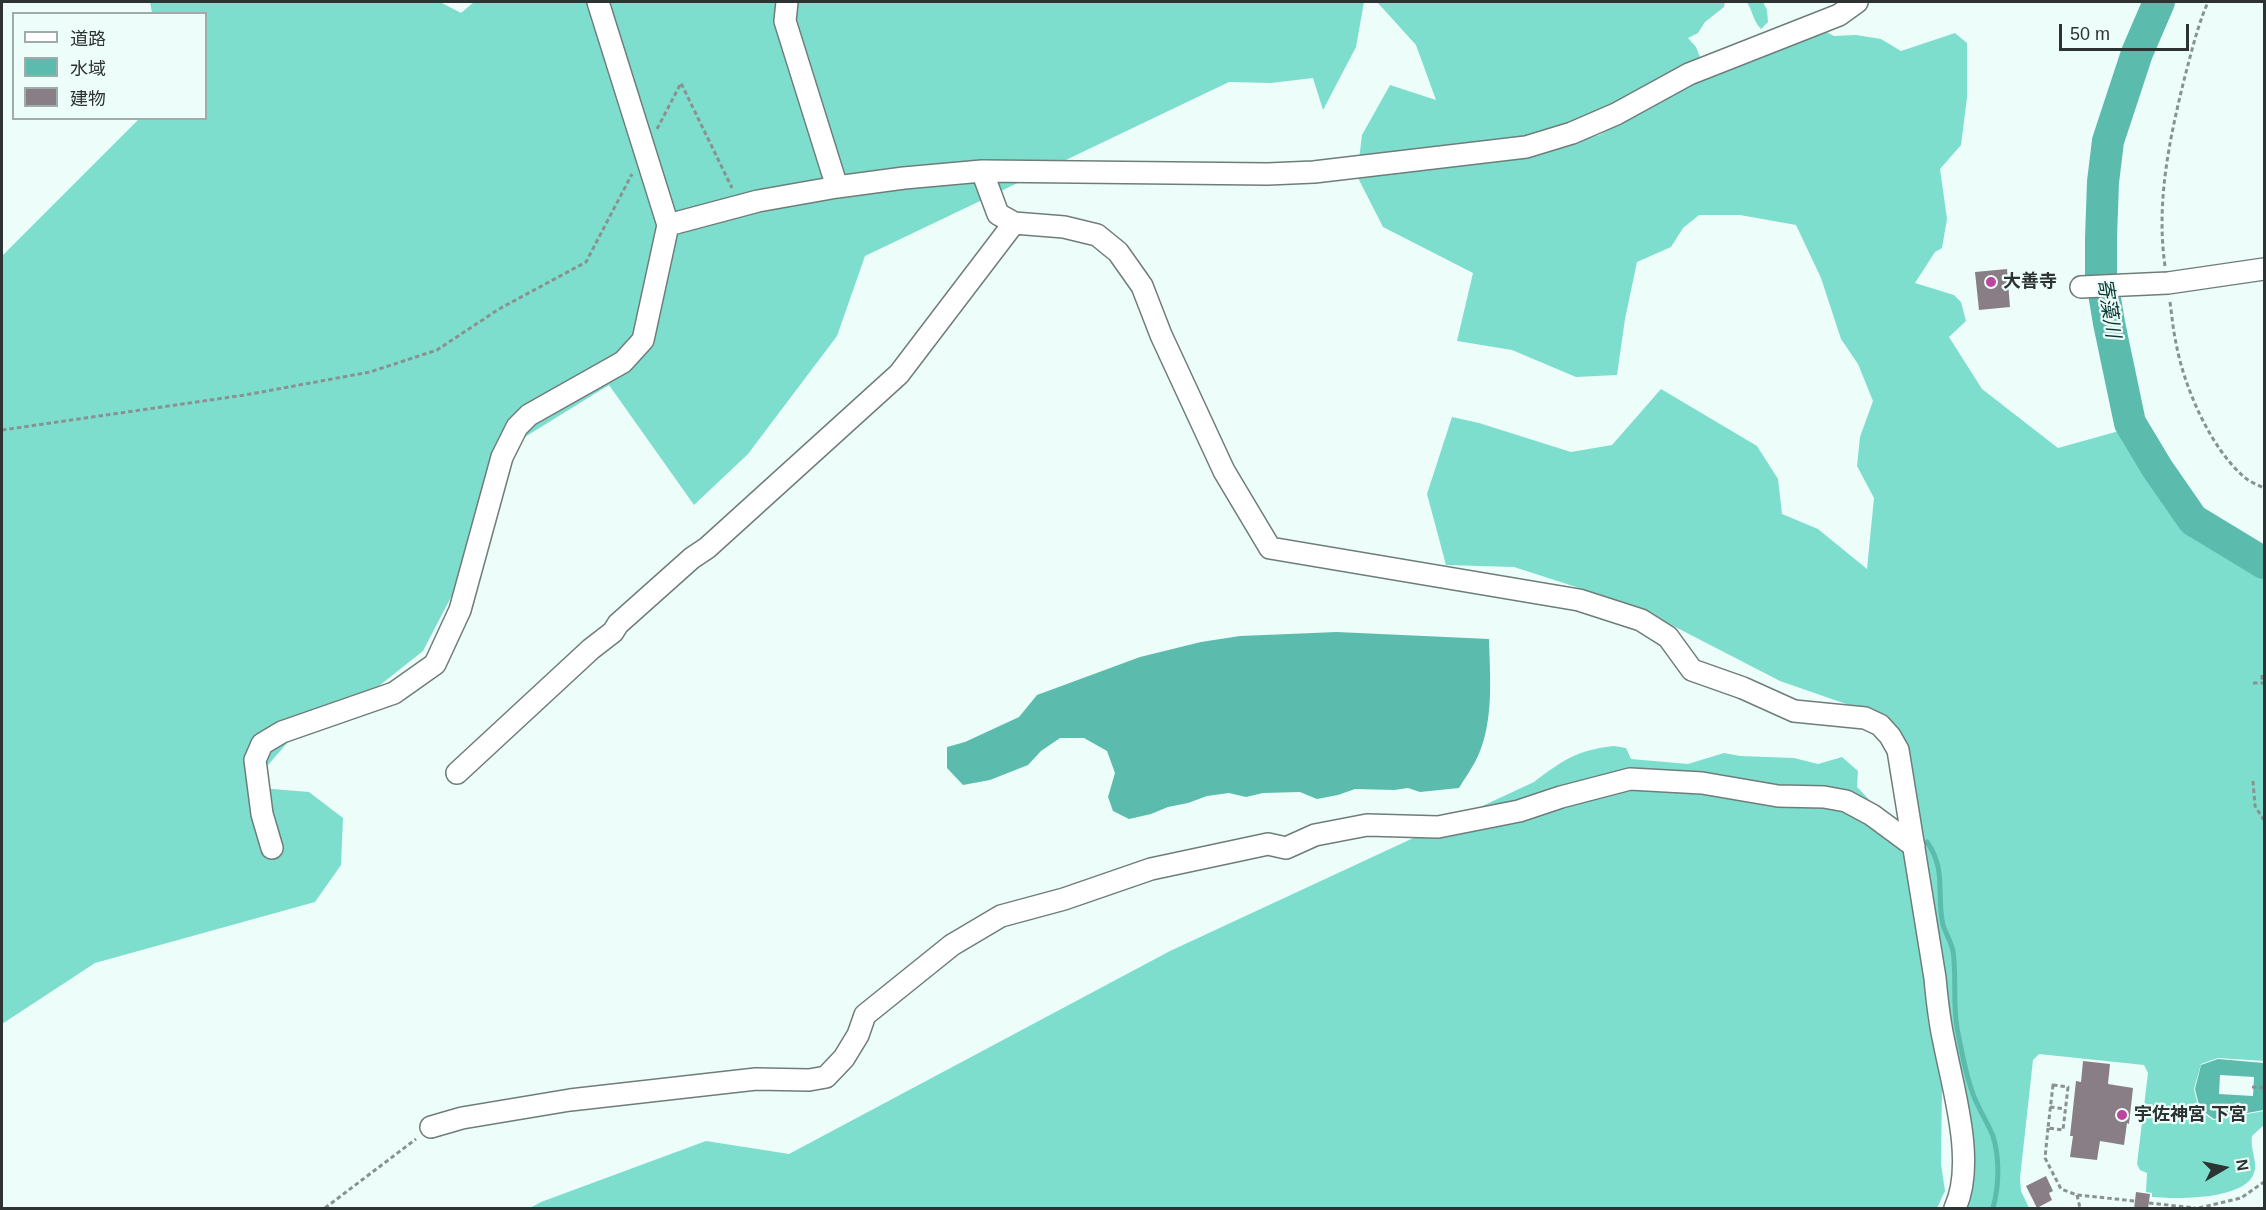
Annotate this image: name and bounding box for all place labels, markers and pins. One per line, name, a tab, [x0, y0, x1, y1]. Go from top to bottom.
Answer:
place label: 大善寺	[2003, 271, 2057, 293]
marker: 大善寺	[1984, 275, 1998, 289]
place label: 宇佐神宮 下宮	[2134, 1104, 2247, 1126]
marker: 宇佐神宮 下宮	[2115, 1108, 2129, 1122]

